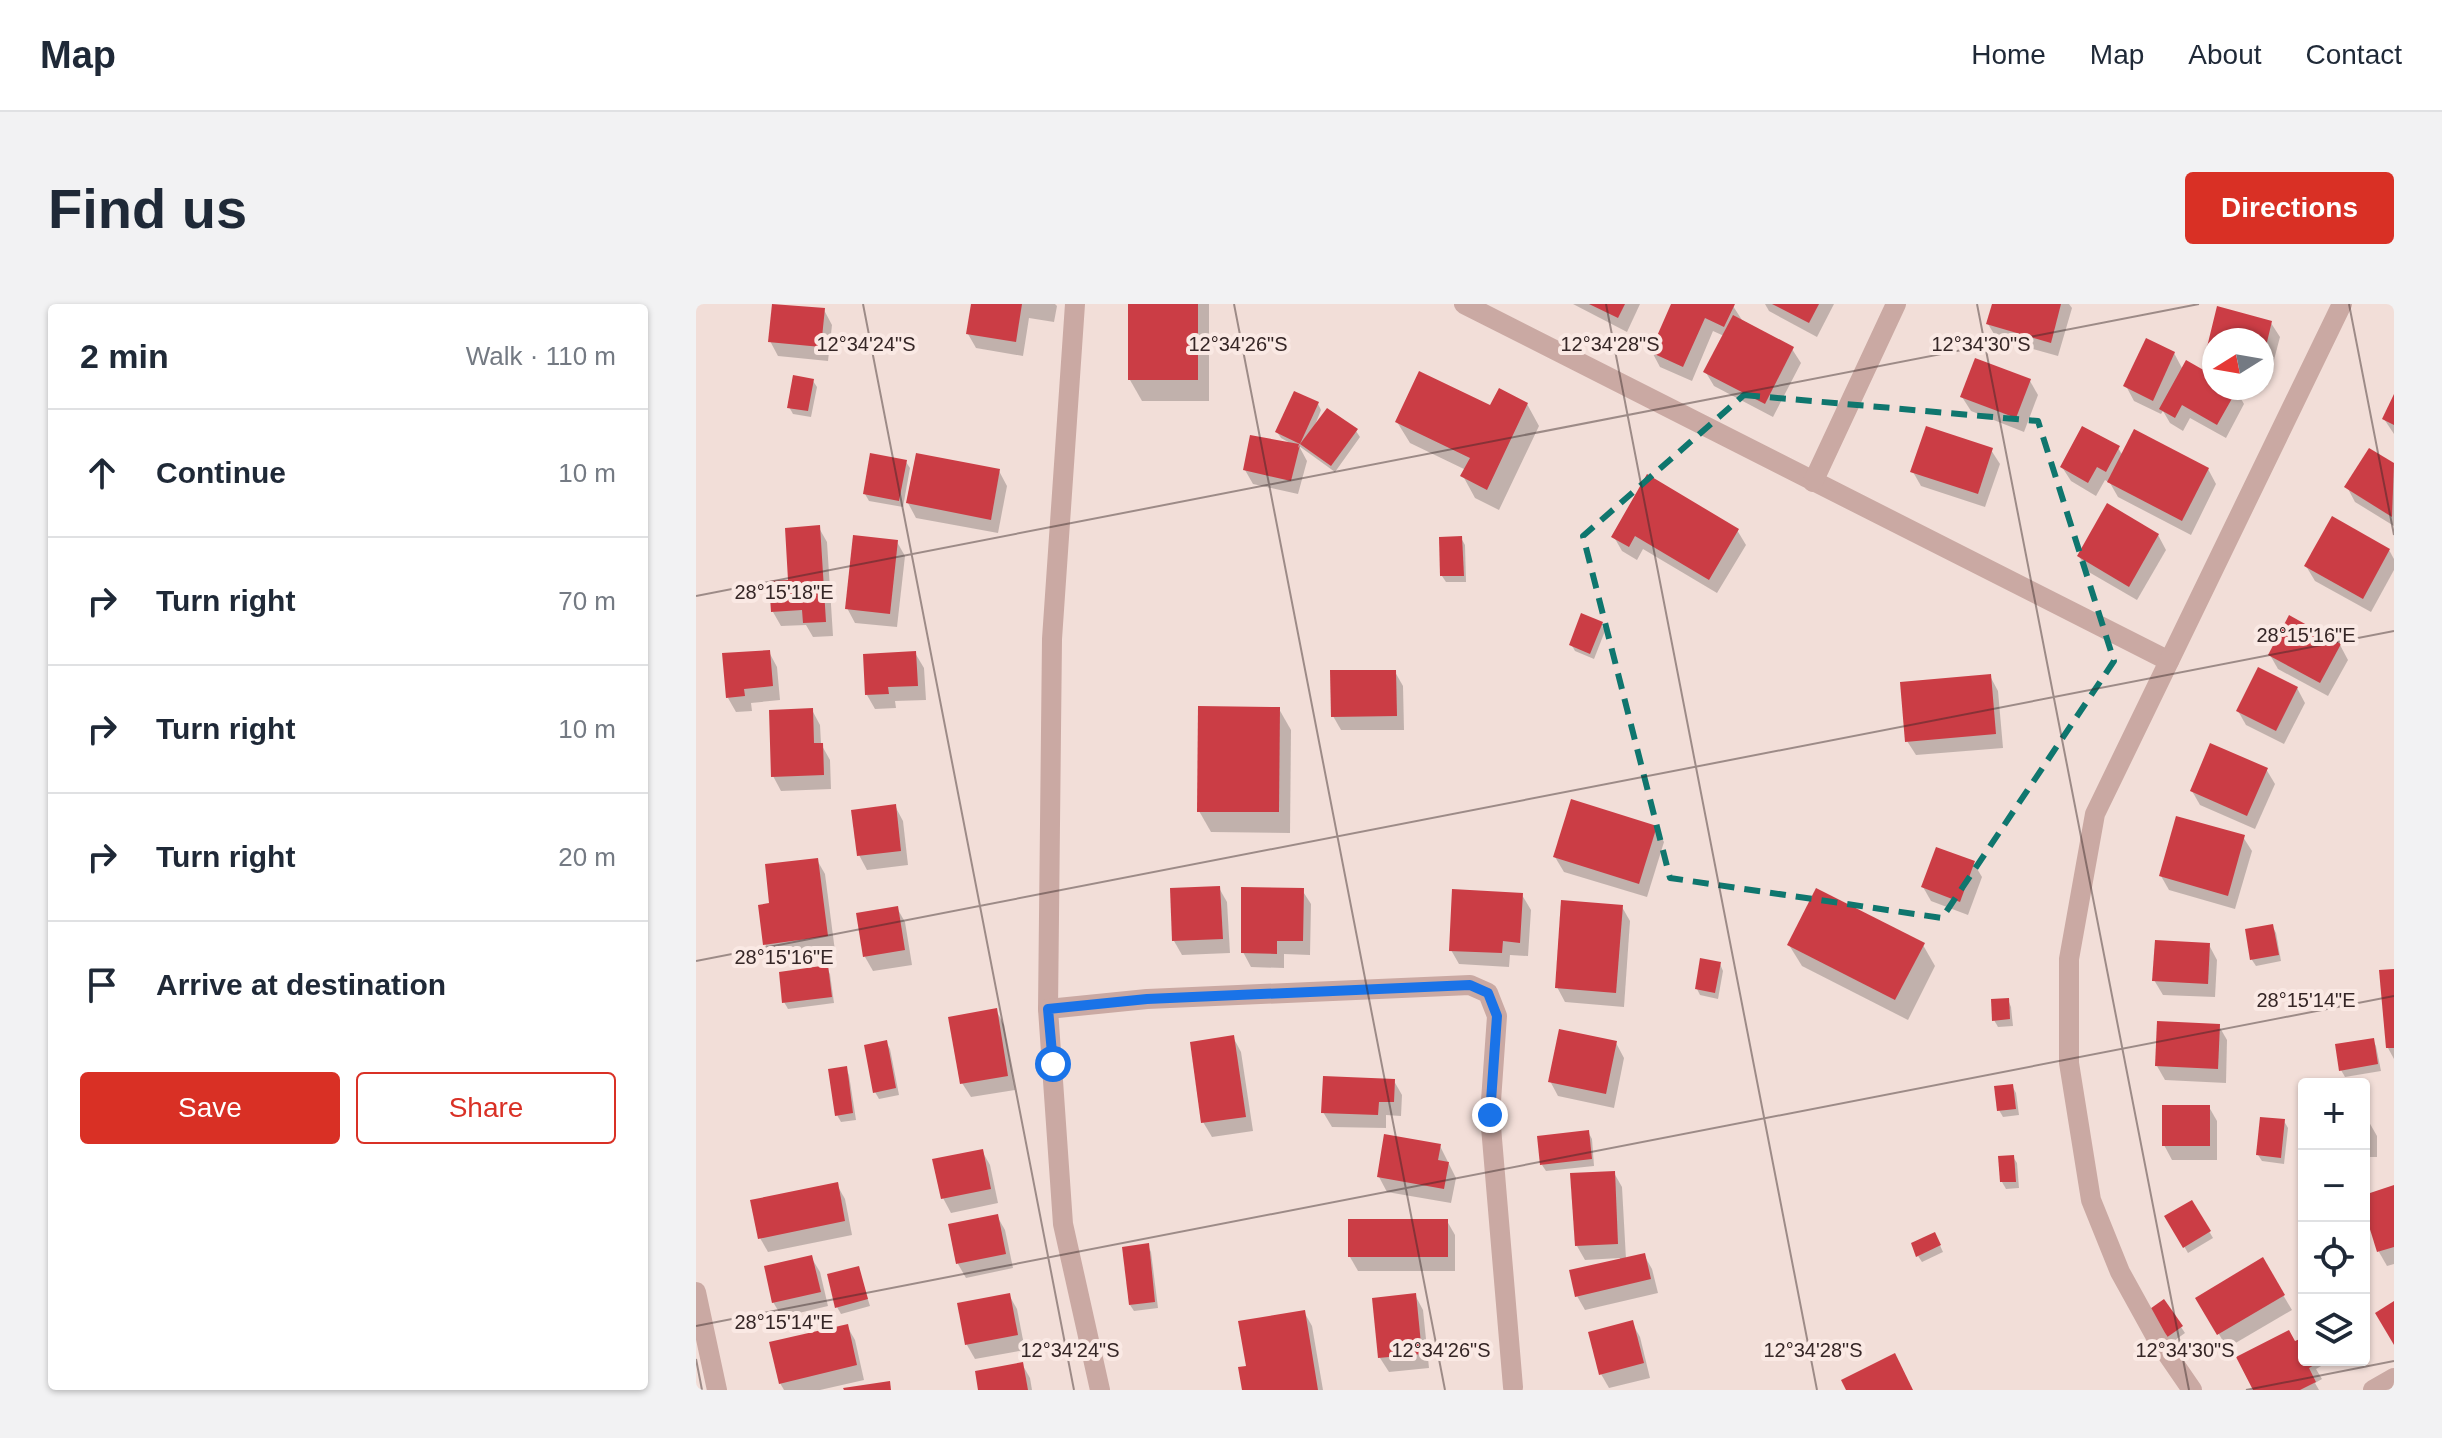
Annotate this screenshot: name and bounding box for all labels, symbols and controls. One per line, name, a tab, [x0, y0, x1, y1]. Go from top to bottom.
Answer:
text: Map	[40, 34, 116, 76]
text: Home	[1971, 39, 2046, 70]
text: Map	[2090, 39, 2144, 70]
text: About	[2188, 39, 2262, 70]
text: Contact	[2306, 39, 2402, 70]
button: Directions	[2185, 172, 2394, 244]
text: Find us	[48, 177, 247, 240]
north arrow	[2202, 328, 2274, 400]
text: 12°34'24"S	[817, 333, 916, 355]
text: 12°34'26"S	[1189, 333, 1288, 355]
text: 12°34'28"S	[1561, 333, 1660, 355]
text: 12°34'30"S	[1932, 333, 2031, 355]
text: 2 min	[80, 337, 169, 375]
text: Walk · 110 m	[466, 341, 616, 371]
icon: ahead	[80, 451, 124, 495]
text: Continue	[156, 456, 286, 489]
text: 10 m	[558, 458, 616, 488]
icon: right	[80, 579, 124, 623]
text: 28°15'18"E	[735, 581, 834, 603]
text: Turn right	[156, 584, 295, 617]
text: 70 m	[558, 586, 616, 616]
text: 28°15'16"E	[2257, 624, 2356, 646]
icon: right	[80, 707, 124, 751]
text: Turn right	[156, 712, 295, 745]
text: 10 m	[558, 714, 616, 744]
icon: right	[80, 835, 124, 879]
text: Turn right	[156, 840, 295, 873]
text: 20 m	[558, 842, 616, 872]
text: 28°15'16"E	[735, 946, 834, 968]
icon: arrive	[80, 963, 124, 1007]
text: Arrive at destination	[156, 968, 446, 1001]
text: 28°15'14"E	[2257, 989, 2356, 1011]
route start	[1035, 1046, 1071, 1082]
button: Save	[80, 1072, 340, 1144]
button: Share	[356, 1072, 616, 1144]
map controls	[2298, 1078, 2370, 1366]
button: +	[2298, 1078, 2370, 1150]
route end	[1472, 1097, 1508, 1133]
button: −	[2298, 1150, 2370, 1222]
button: locate	[2298, 1222, 2370, 1294]
button: layers	[2298, 1294, 2370, 1366]
text: 28°15'14"E	[735, 1311, 834, 1333]
text: 12°34'24"S	[1021, 1339, 1120, 1361]
text: 12°34'26"S	[1392, 1339, 1491, 1361]
text: 12°34'28"S	[1764, 1339, 1863, 1361]
text: 12°34'30"S	[2136, 1339, 2235, 1361]

